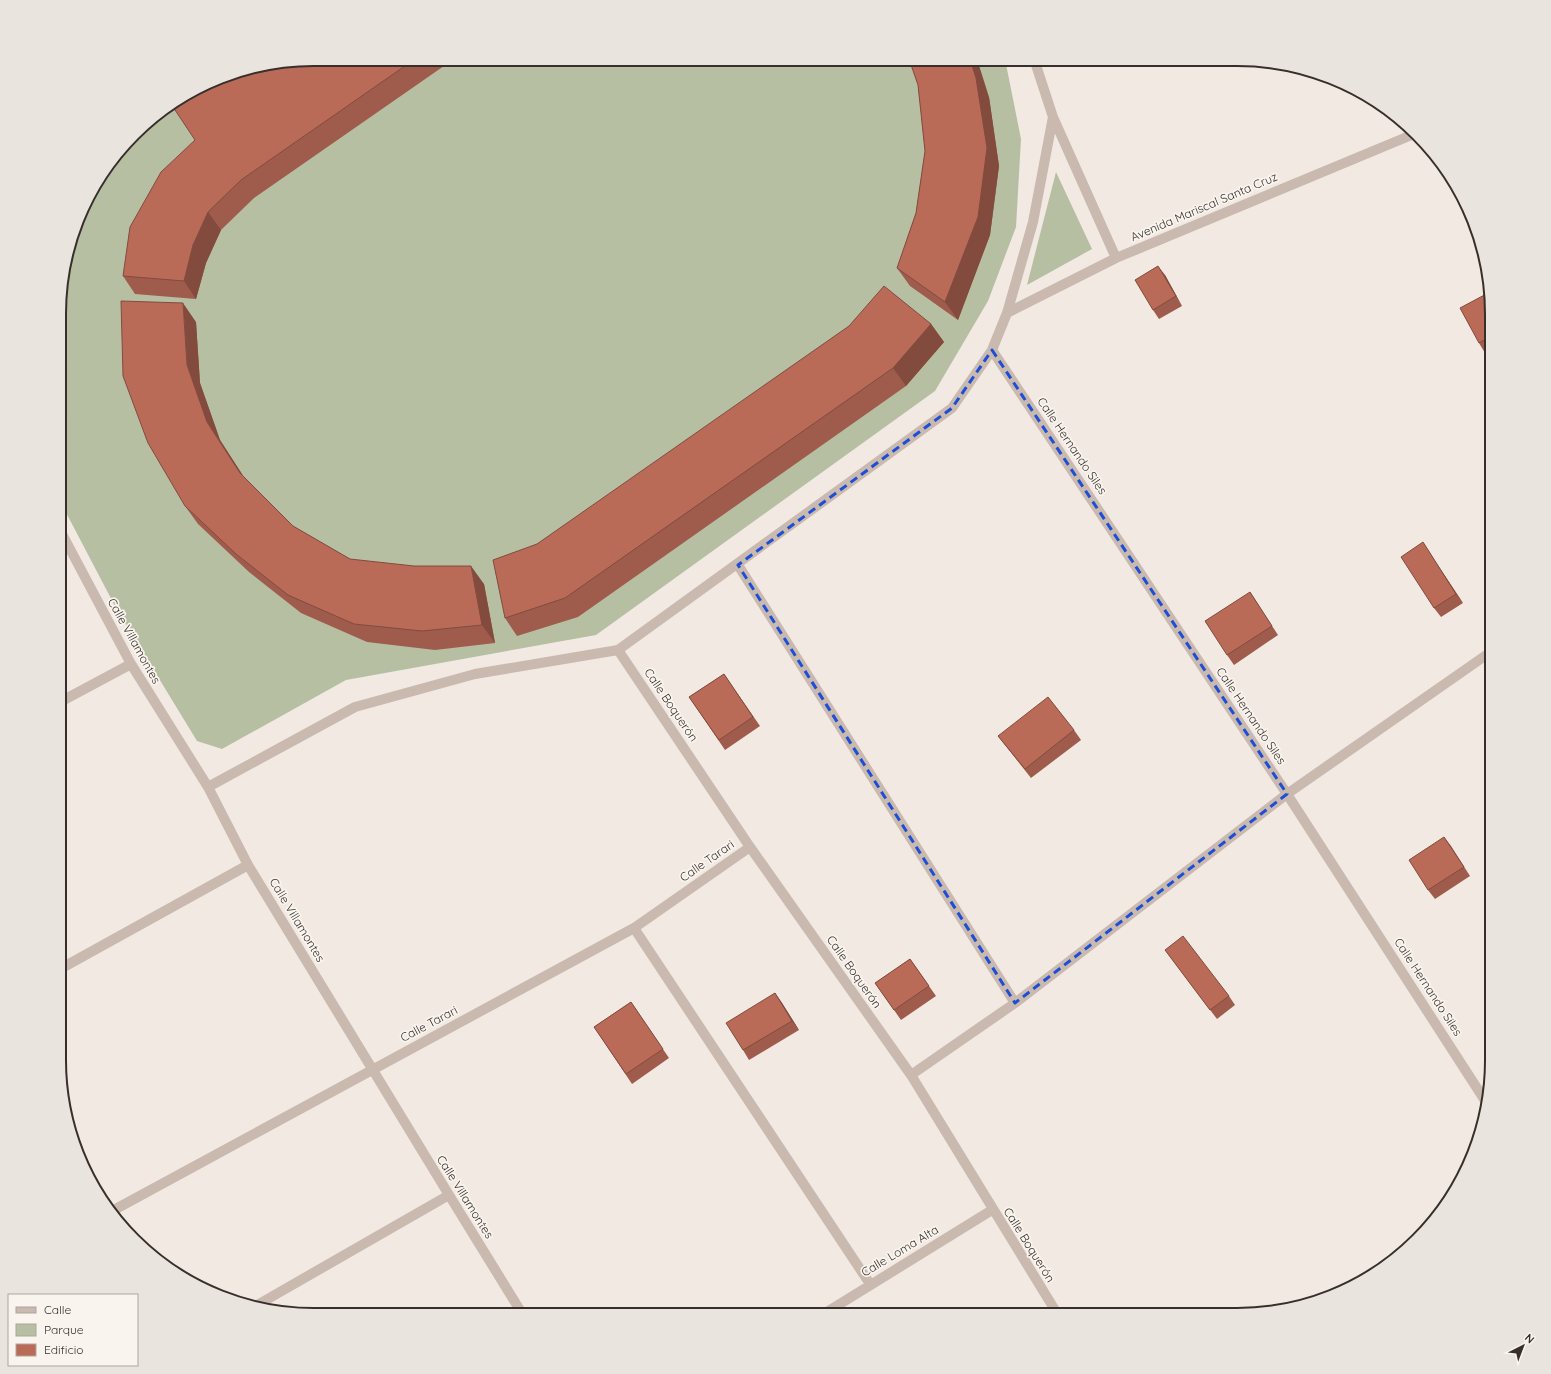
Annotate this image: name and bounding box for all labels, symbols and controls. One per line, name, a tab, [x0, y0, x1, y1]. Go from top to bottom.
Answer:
street label: Avenida Mariscal Santa Cruz	[1128, 169, 1280, 244]
street label: Calle Hernando Siles	[1034, 394, 1111, 497]
street label: Calle Villamontes	[105, 595, 164, 686]
street label: Calle Hernando Siles	[1213, 664, 1290, 767]
street label: Calle Boquerón	[641, 665, 701, 744]
street label: Calle Tarari	[677, 836, 737, 885]
street label: Calle Villamontes	[266, 875, 329, 965]
street label: Calle Boquerón	[824, 932, 885, 1011]
street label: Calle Hernando Siles	[1391, 935, 1466, 1039]
street label: Calle Tarari	[398, 1002, 460, 1045]
street label: Calle Villamontes	[434, 1152, 497, 1241]
street label: Calle Boquerón	[1000, 1205, 1058, 1285]
street label: Calle Loma Alta	[858, 1222, 941, 1280]
legend	[8, 1294, 138, 1366]
text: Calle	[44, 1302, 72, 1317]
text: Parque	[44, 1322, 84, 1337]
north arrow	[1503, 1326, 1543, 1366]
text: N	[1522, 1331, 1537, 1346]
text: Edificio	[44, 1342, 84, 1357]

